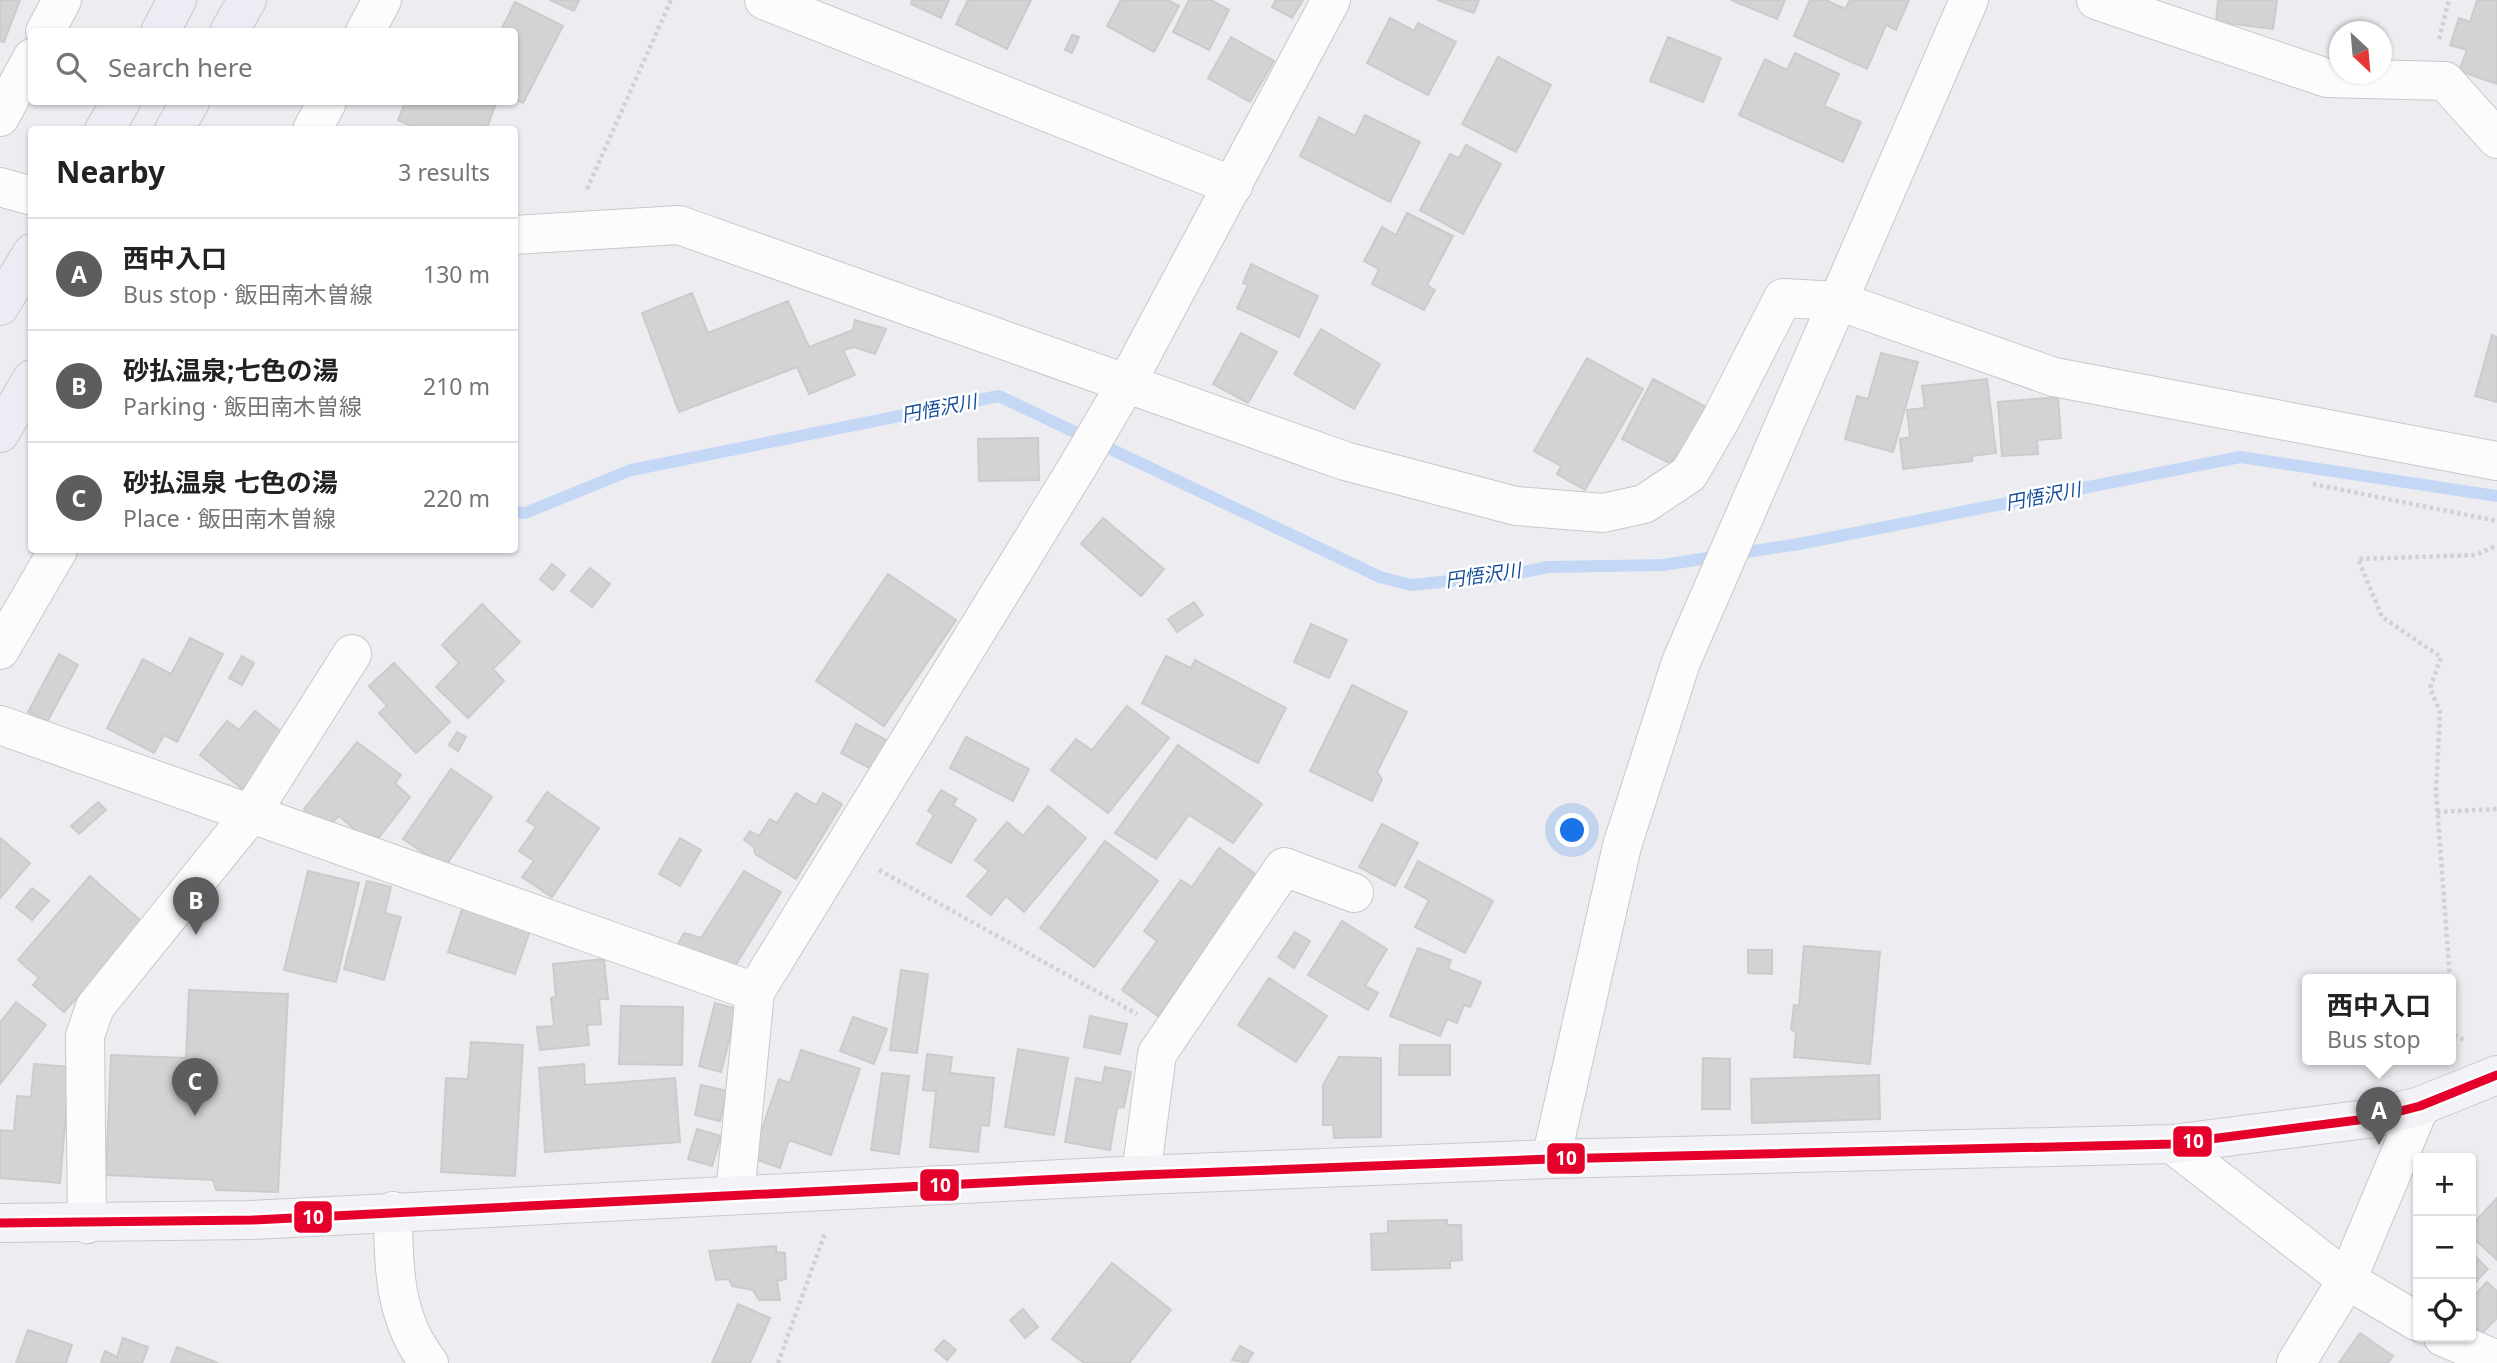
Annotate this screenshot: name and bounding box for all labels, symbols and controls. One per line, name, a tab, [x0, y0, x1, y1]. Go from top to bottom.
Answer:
north arrow	[2329, 21, 2392, 84]
search box	[28, 28, 518, 105]
icon: search	[52, 48, 90, 86]
text: Search here	[108, 49, 253, 85]
text: Nearby	[56, 151, 165, 192]
text: 3 results	[398, 156, 490, 188]
text: 西中入口	[123, 240, 227, 276]
text: A	[71, 258, 87, 290]
text: 130 m	[423, 258, 490, 290]
text: Bus stop · 飯田南木曽線	[123, 278, 373, 310]
text: 砂払温泉;七色の湯	[123, 352, 338, 388]
text: B	[71, 370, 87, 402]
text: 210 m	[423, 370, 490, 402]
water label: 円悟沢川	[899, 388, 981, 428]
text: Parking · 飯田南木曽線	[123, 390, 362, 422]
text: 砂払温泉 七色の湯	[123, 464, 338, 500]
water label: 円悟沢川	[2003, 476, 2085, 516]
text: C	[72, 482, 86, 514]
text: 220 m	[423, 482, 490, 514]
text: Place · 飯田南木曽線	[123, 502, 336, 534]
water label: 円悟沢川	[1444, 557, 1524, 593]
your location	[1555, 813, 1589, 847]
pin: B	[173, 877, 219, 935]
popup	[2302, 974, 2456, 1065]
text: 西中入口	[2327, 987, 2431, 1023]
text: Bus stop	[2327, 1023, 2421, 1055]
pin: C	[172, 1058, 218, 1116]
pin: A	[2356, 1087, 2402, 1145]
line badge: 10	[2172, 1125, 2213, 1158]
text: 10	[2182, 1128, 2204, 1154]
line badge: 10	[1546, 1142, 1586, 1175]
text: 10	[1555, 1145, 1577, 1171]
map controls	[2413, 1153, 2476, 1342]
button: +	[2413, 1153, 2476, 1216]
line badge: 10	[919, 1168, 960, 1202]
text: 10	[929, 1172, 951, 1198]
line badge: 10	[293, 1200, 333, 1234]
text: 10	[302, 1204, 324, 1230]
button: −	[2413, 1216, 2476, 1279]
button: locate	[2413, 1279, 2476, 1342]

